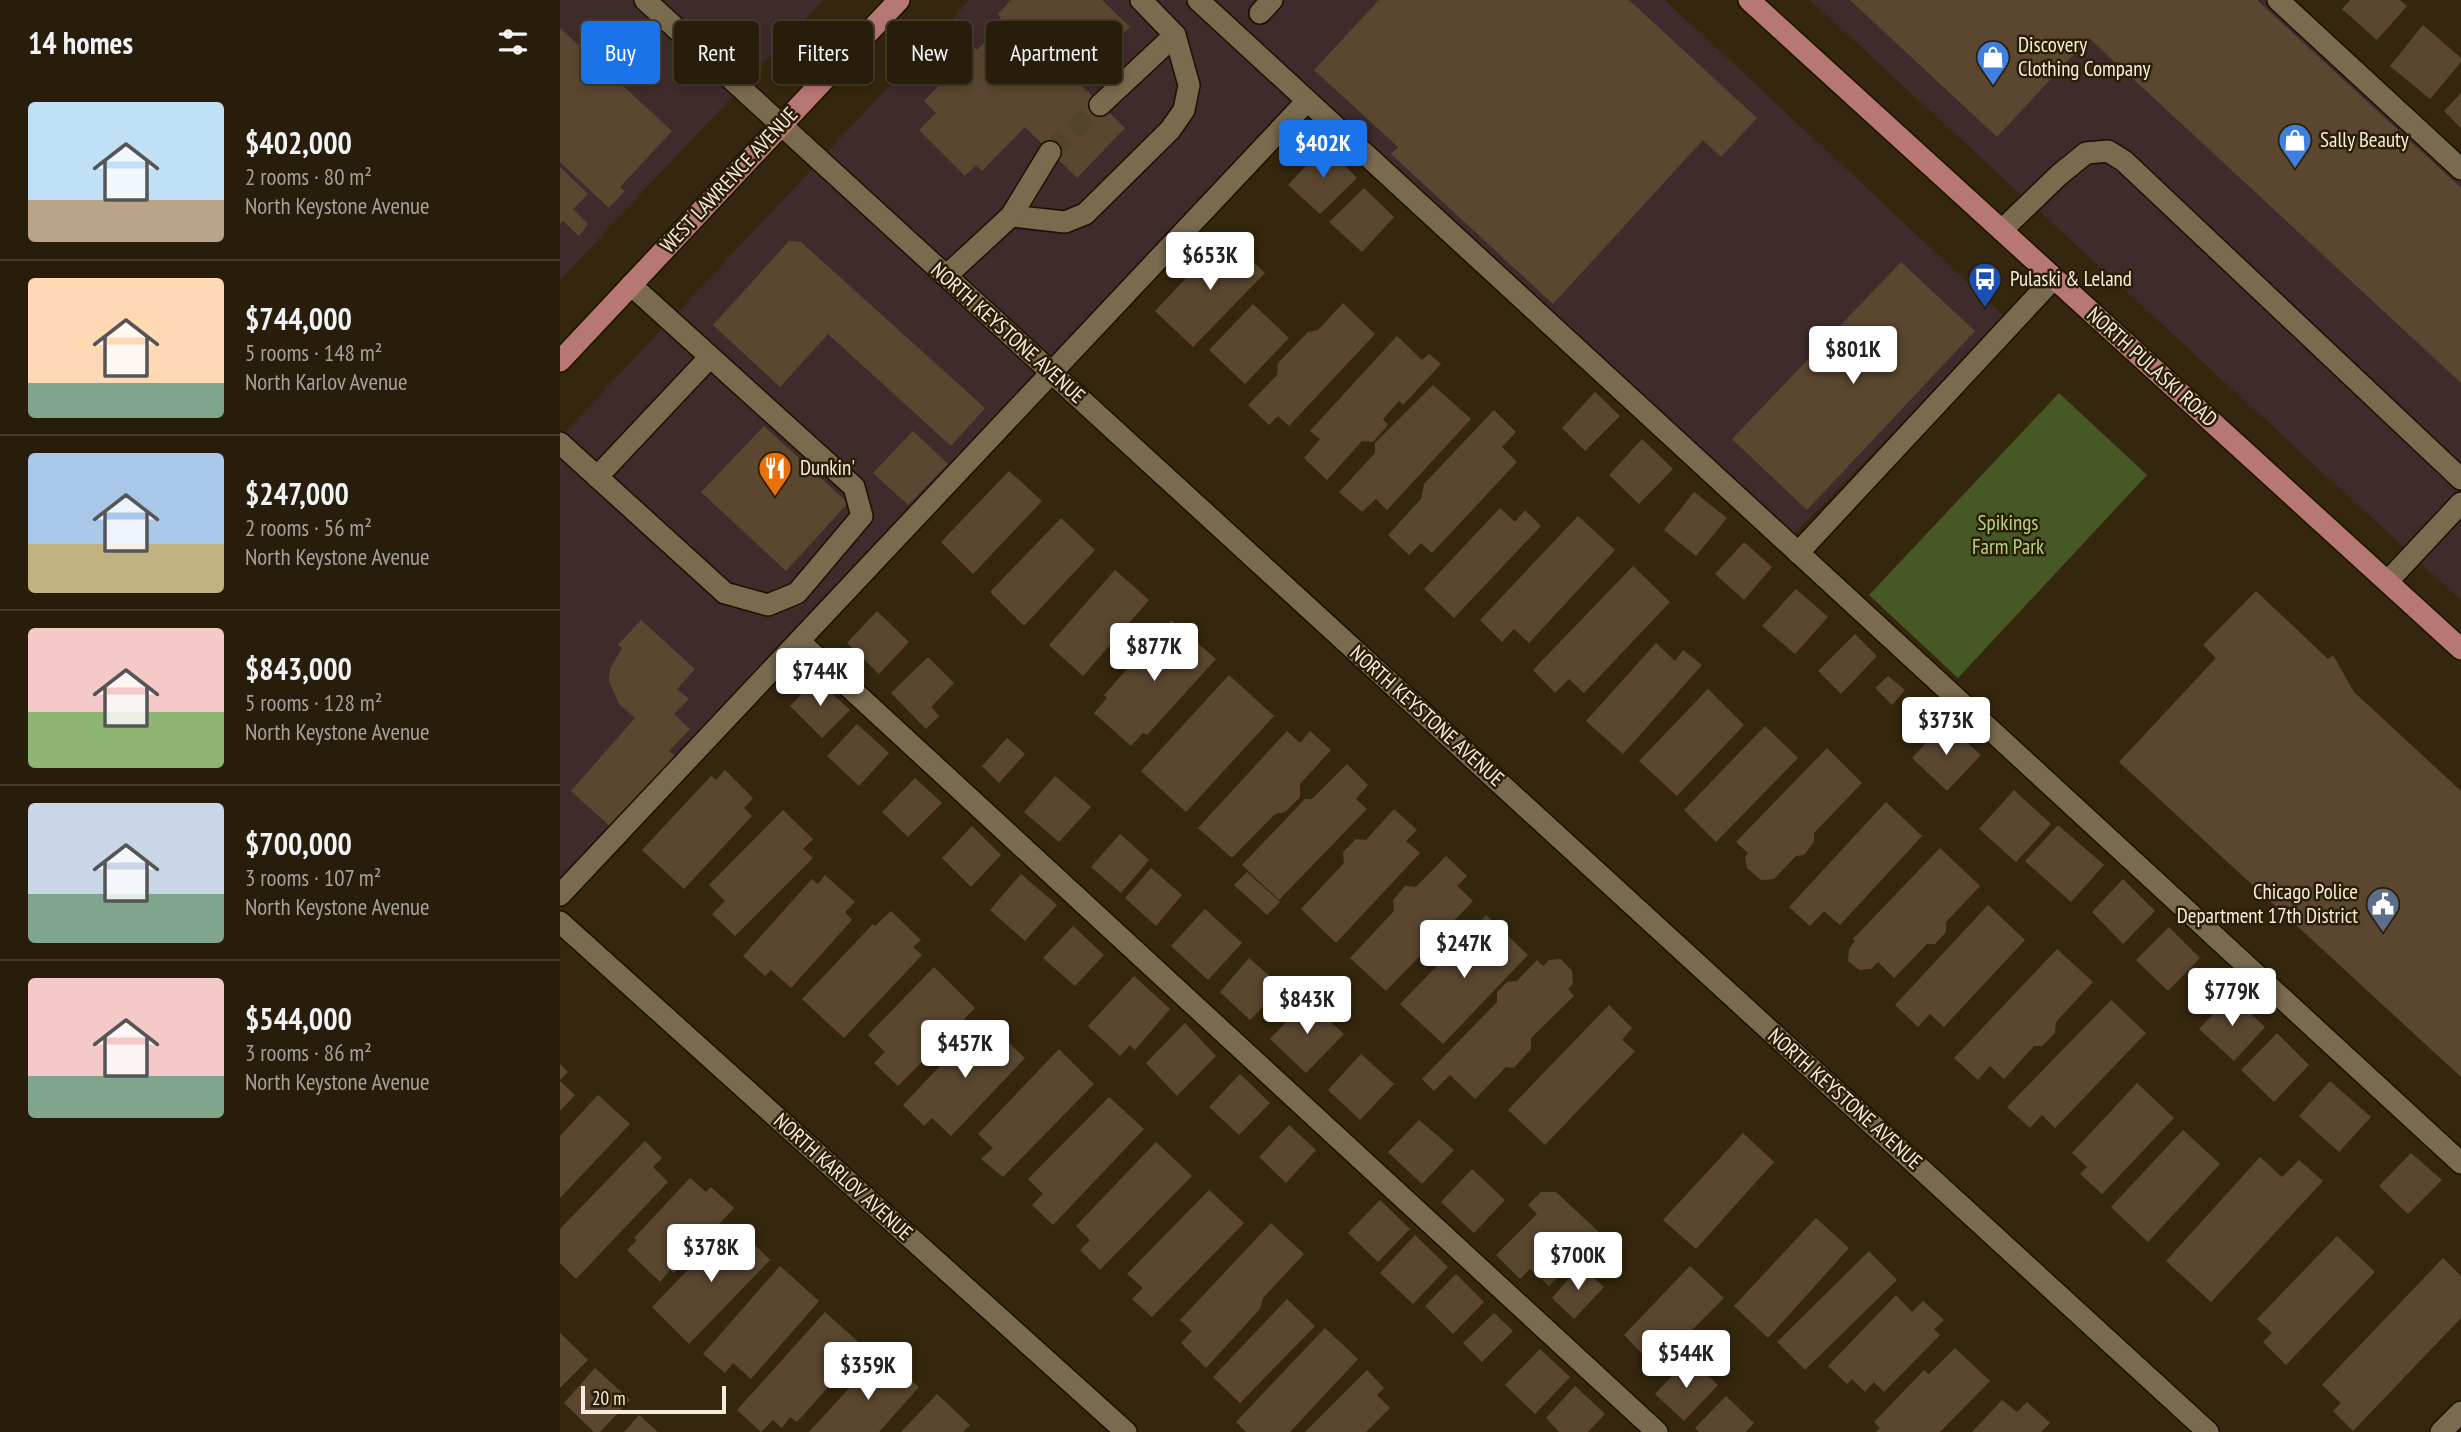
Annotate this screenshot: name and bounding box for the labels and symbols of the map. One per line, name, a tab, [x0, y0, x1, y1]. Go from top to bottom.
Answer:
place label: Discovery Clothing Company	[2018, 31, 2150, 82]
shop icon: Discovery Clothing Company	[1974, 38, 2012, 87]
street label: WEST LAWRENCE AVENUE	[654, 101, 803, 258]
pin: $402K	[1274, 120, 1372, 180]
shop icon: Sally Beauty	[2276, 121, 2314, 170]
place label: Sally Beauty	[2320, 126, 2409, 153]
pin: $653K	[1161, 232, 1259, 292]
street label: NORTH KEYSTONE AVENUE	[926, 256, 1091, 409]
bus stop icon: Pulaski & Leland	[1966, 260, 2004, 309]
place label: Pulaski & Leland	[2010, 265, 2132, 292]
street label: NORTH PULASKI ROAD	[2081, 301, 2223, 432]
pin: $801K	[1804, 326, 1902, 386]
restaurant icon: Dunkin'	[756, 449, 794, 498]
place label: Dunkin'	[800, 454, 855, 481]
park label: Spikings Farm Park	[1972, 509, 2044, 560]
pin: $877K	[1105, 624, 1203, 683]
street label: NORTH KEYSTONE AVENUE	[1345, 639, 1510, 792]
pin: $744K	[771, 648, 869, 708]
pin: $373K	[1897, 698, 1995, 757]
place label: Chicago Police Department 17th District	[2177, 878, 2358, 929]
public building icon: Chicago Police Department 17th District	[2364, 885, 2402, 934]
pin: $247K	[1415, 920, 1513, 980]
pin: $779K	[2183, 968, 2281, 1028]
pin: $843K	[1258, 976, 1356, 1036]
pin: $457K	[916, 1020, 1014, 1080]
street label: NORTH KEYSTONE AVENUE	[1763, 1022, 1928, 1175]
street label: NORTH KARLOV AVENUE	[768, 1107, 918, 1246]
pin: $378K	[662, 1224, 760, 1284]
pin: $700K	[1529, 1232, 1627, 1292]
pin: $544K	[1637, 1330, 1735, 1390]
pin: $359K	[819, 1342, 917, 1402]
scale bar	[581, 1383, 726, 1415]

